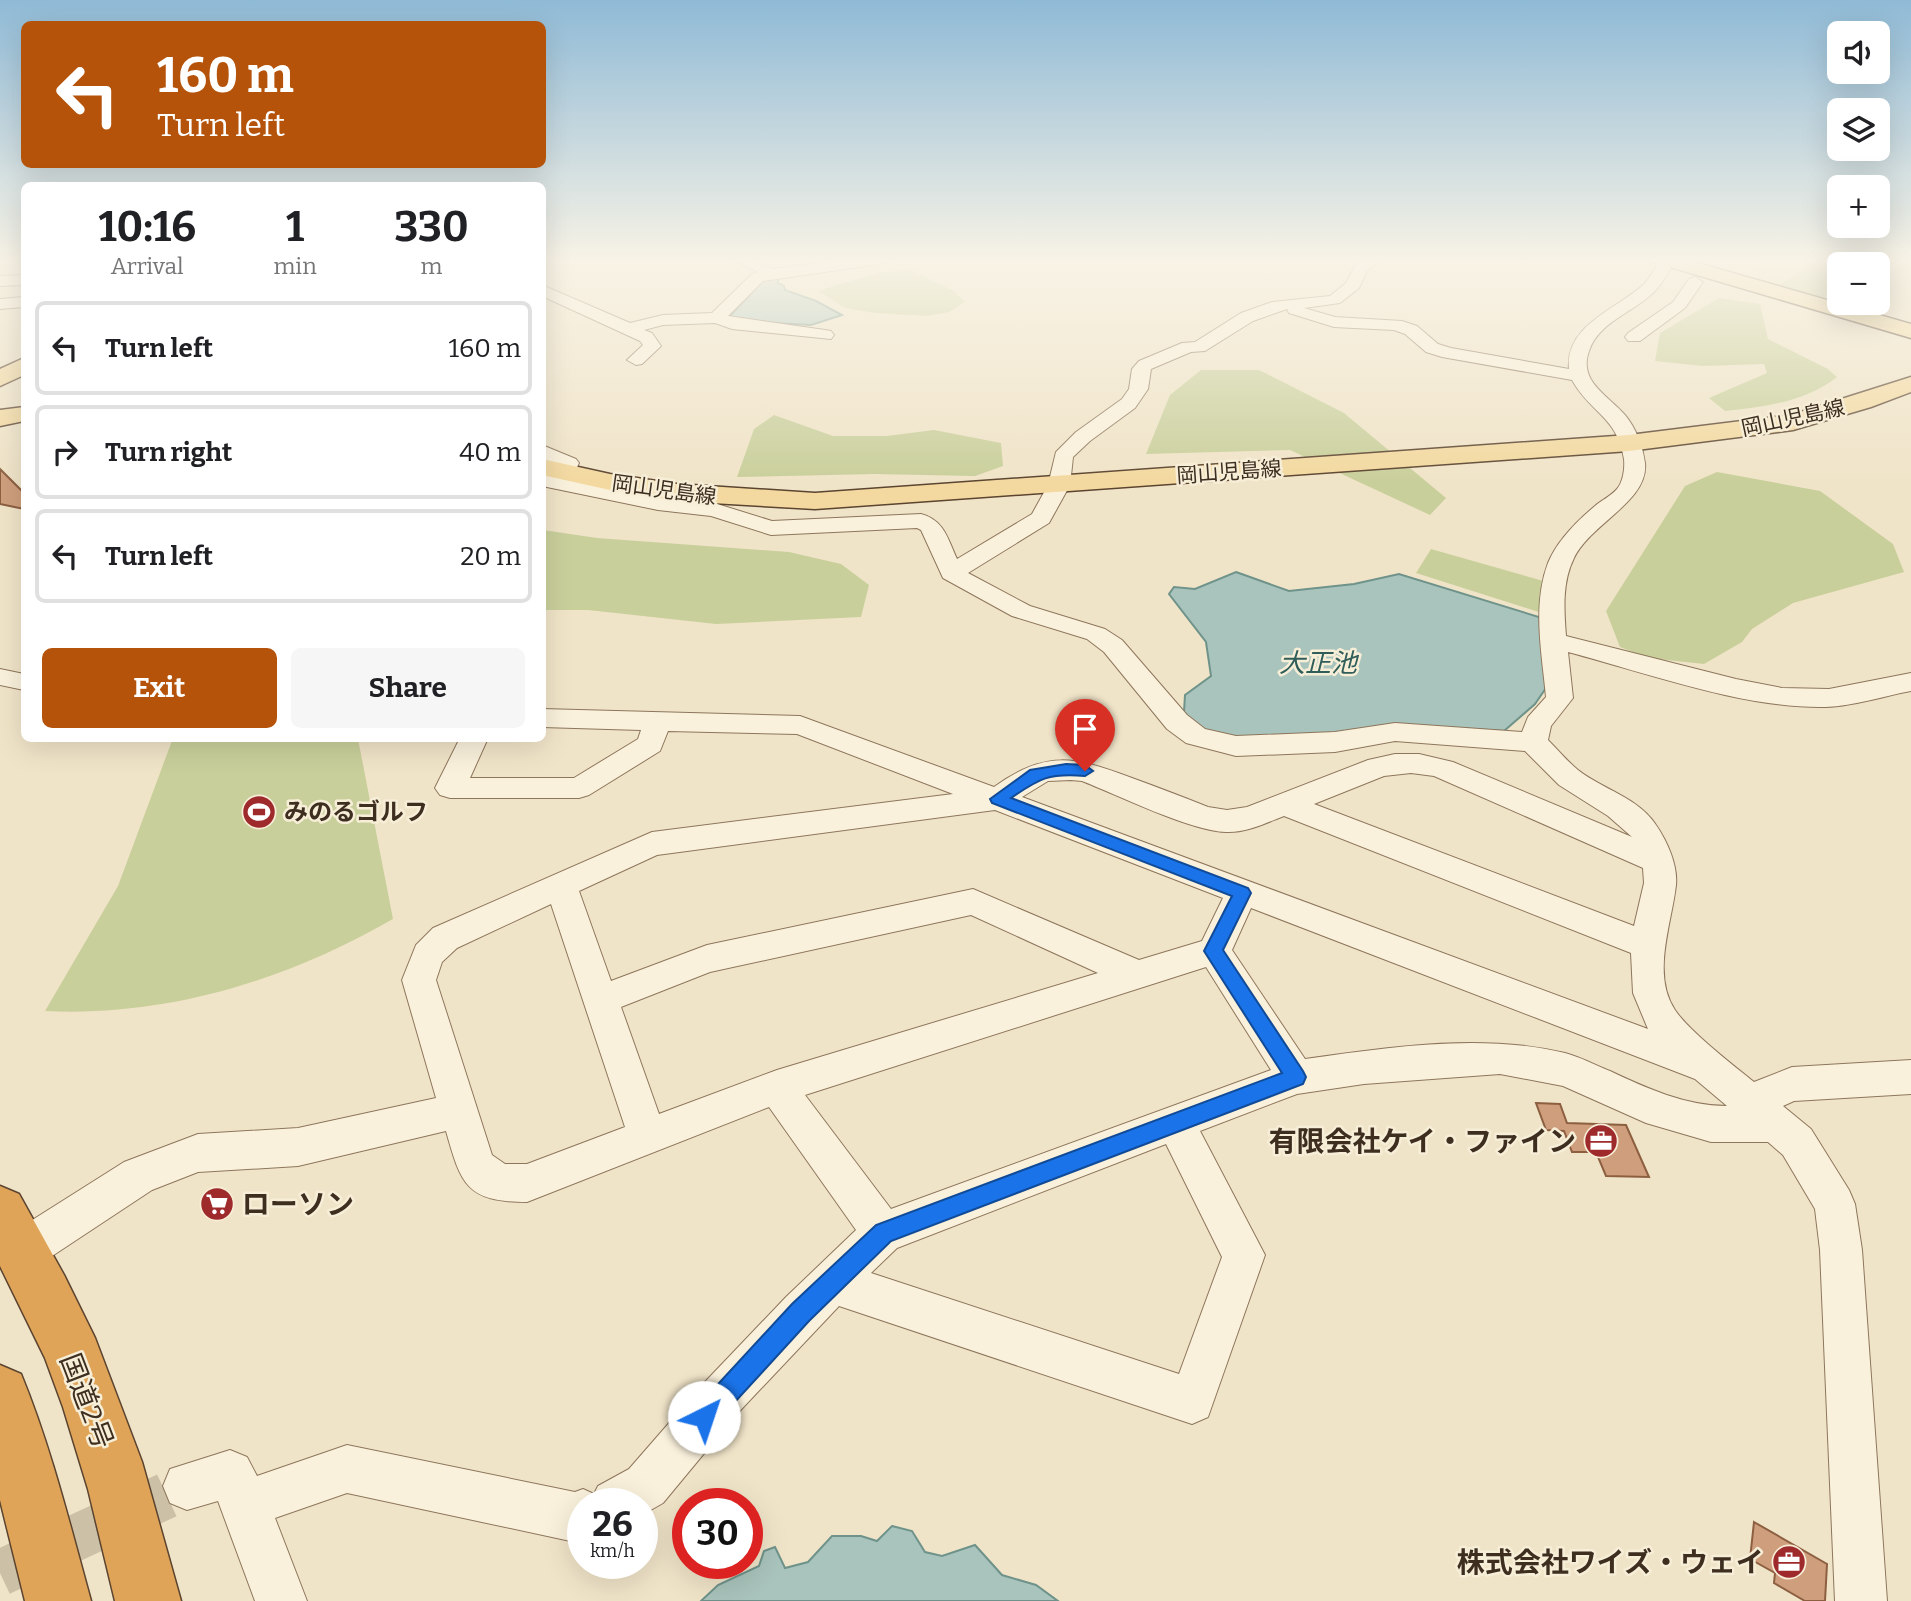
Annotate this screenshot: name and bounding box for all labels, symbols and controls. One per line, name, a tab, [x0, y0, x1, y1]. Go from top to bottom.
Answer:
map controls	[1827, 21, 1890, 315]
button: sound	[1827, 21, 1890, 84]
text: 160 m	[157, 46, 294, 105]
icon: left	[42, 49, 133, 140]
button: layers	[1827, 98, 1890, 161]
text: Turn left	[157, 106, 285, 144]
button: +	[1827, 175, 1890, 238]
text: 10:16	[98, 202, 196, 252]
text: 1	[286, 202, 304, 252]
text: 330	[394, 202, 469, 252]
text: Arrival	[111, 252, 184, 280]
text: min	[273, 252, 317, 280]
text: m	[420, 252, 442, 280]
button: −	[1827, 252, 1890, 315]
icon: left	[46, 329, 84, 367]
text: Turn left	[105, 333, 213, 364]
text: 160 m	[449, 333, 521, 364]
street label: 岡山児島線	[1739, 394, 1847, 442]
icon: right	[46, 433, 84, 471]
text: Turn right	[105, 437, 232, 468]
text: 40 m	[459, 437, 521, 468]
street label: 岡山児島線	[1176, 455, 1282, 489]
street label: 岡山児島線	[610, 470, 718, 510]
icon: left	[46, 537, 84, 575]
text: Turn left	[105, 541, 213, 572]
text: 20 m	[460, 541, 521, 572]
button: Exit	[42, 648, 277, 728]
button: Share	[291, 648, 525, 728]
water label: 大正池	[1279, 648, 1360, 679]
pin	[1055, 699, 1115, 771]
icon: arrive	[1066, 710, 1104, 748]
sports icon: みのるゴルフ	[240, 793, 278, 831]
place label: みのるゴルフ	[284, 798, 428, 826]
office icon: 有限会社ケイ・ファイン	[1582, 1122, 1620, 1160]
place label: 有限会社ケイ・ファイン	[1269, 1125, 1576, 1158]
supermarket icon: ローソン	[198, 1185, 236, 1223]
place label: ローソン	[242, 1188, 354, 1221]
street label: 国道2号	[53, 1349, 120, 1453]
position arrow	[667, 1380, 741, 1454]
speed limit sign: 30	[672, 1488, 763, 1579]
text: 26	[592, 1503, 633, 1545]
text: km/h	[590, 1540, 635, 1562]
office icon: 株式会社ワイズ・ウェイ	[1770, 1543, 1808, 1581]
place label: 株式会社ワイズ・ウェイ	[1457, 1546, 1764, 1579]

